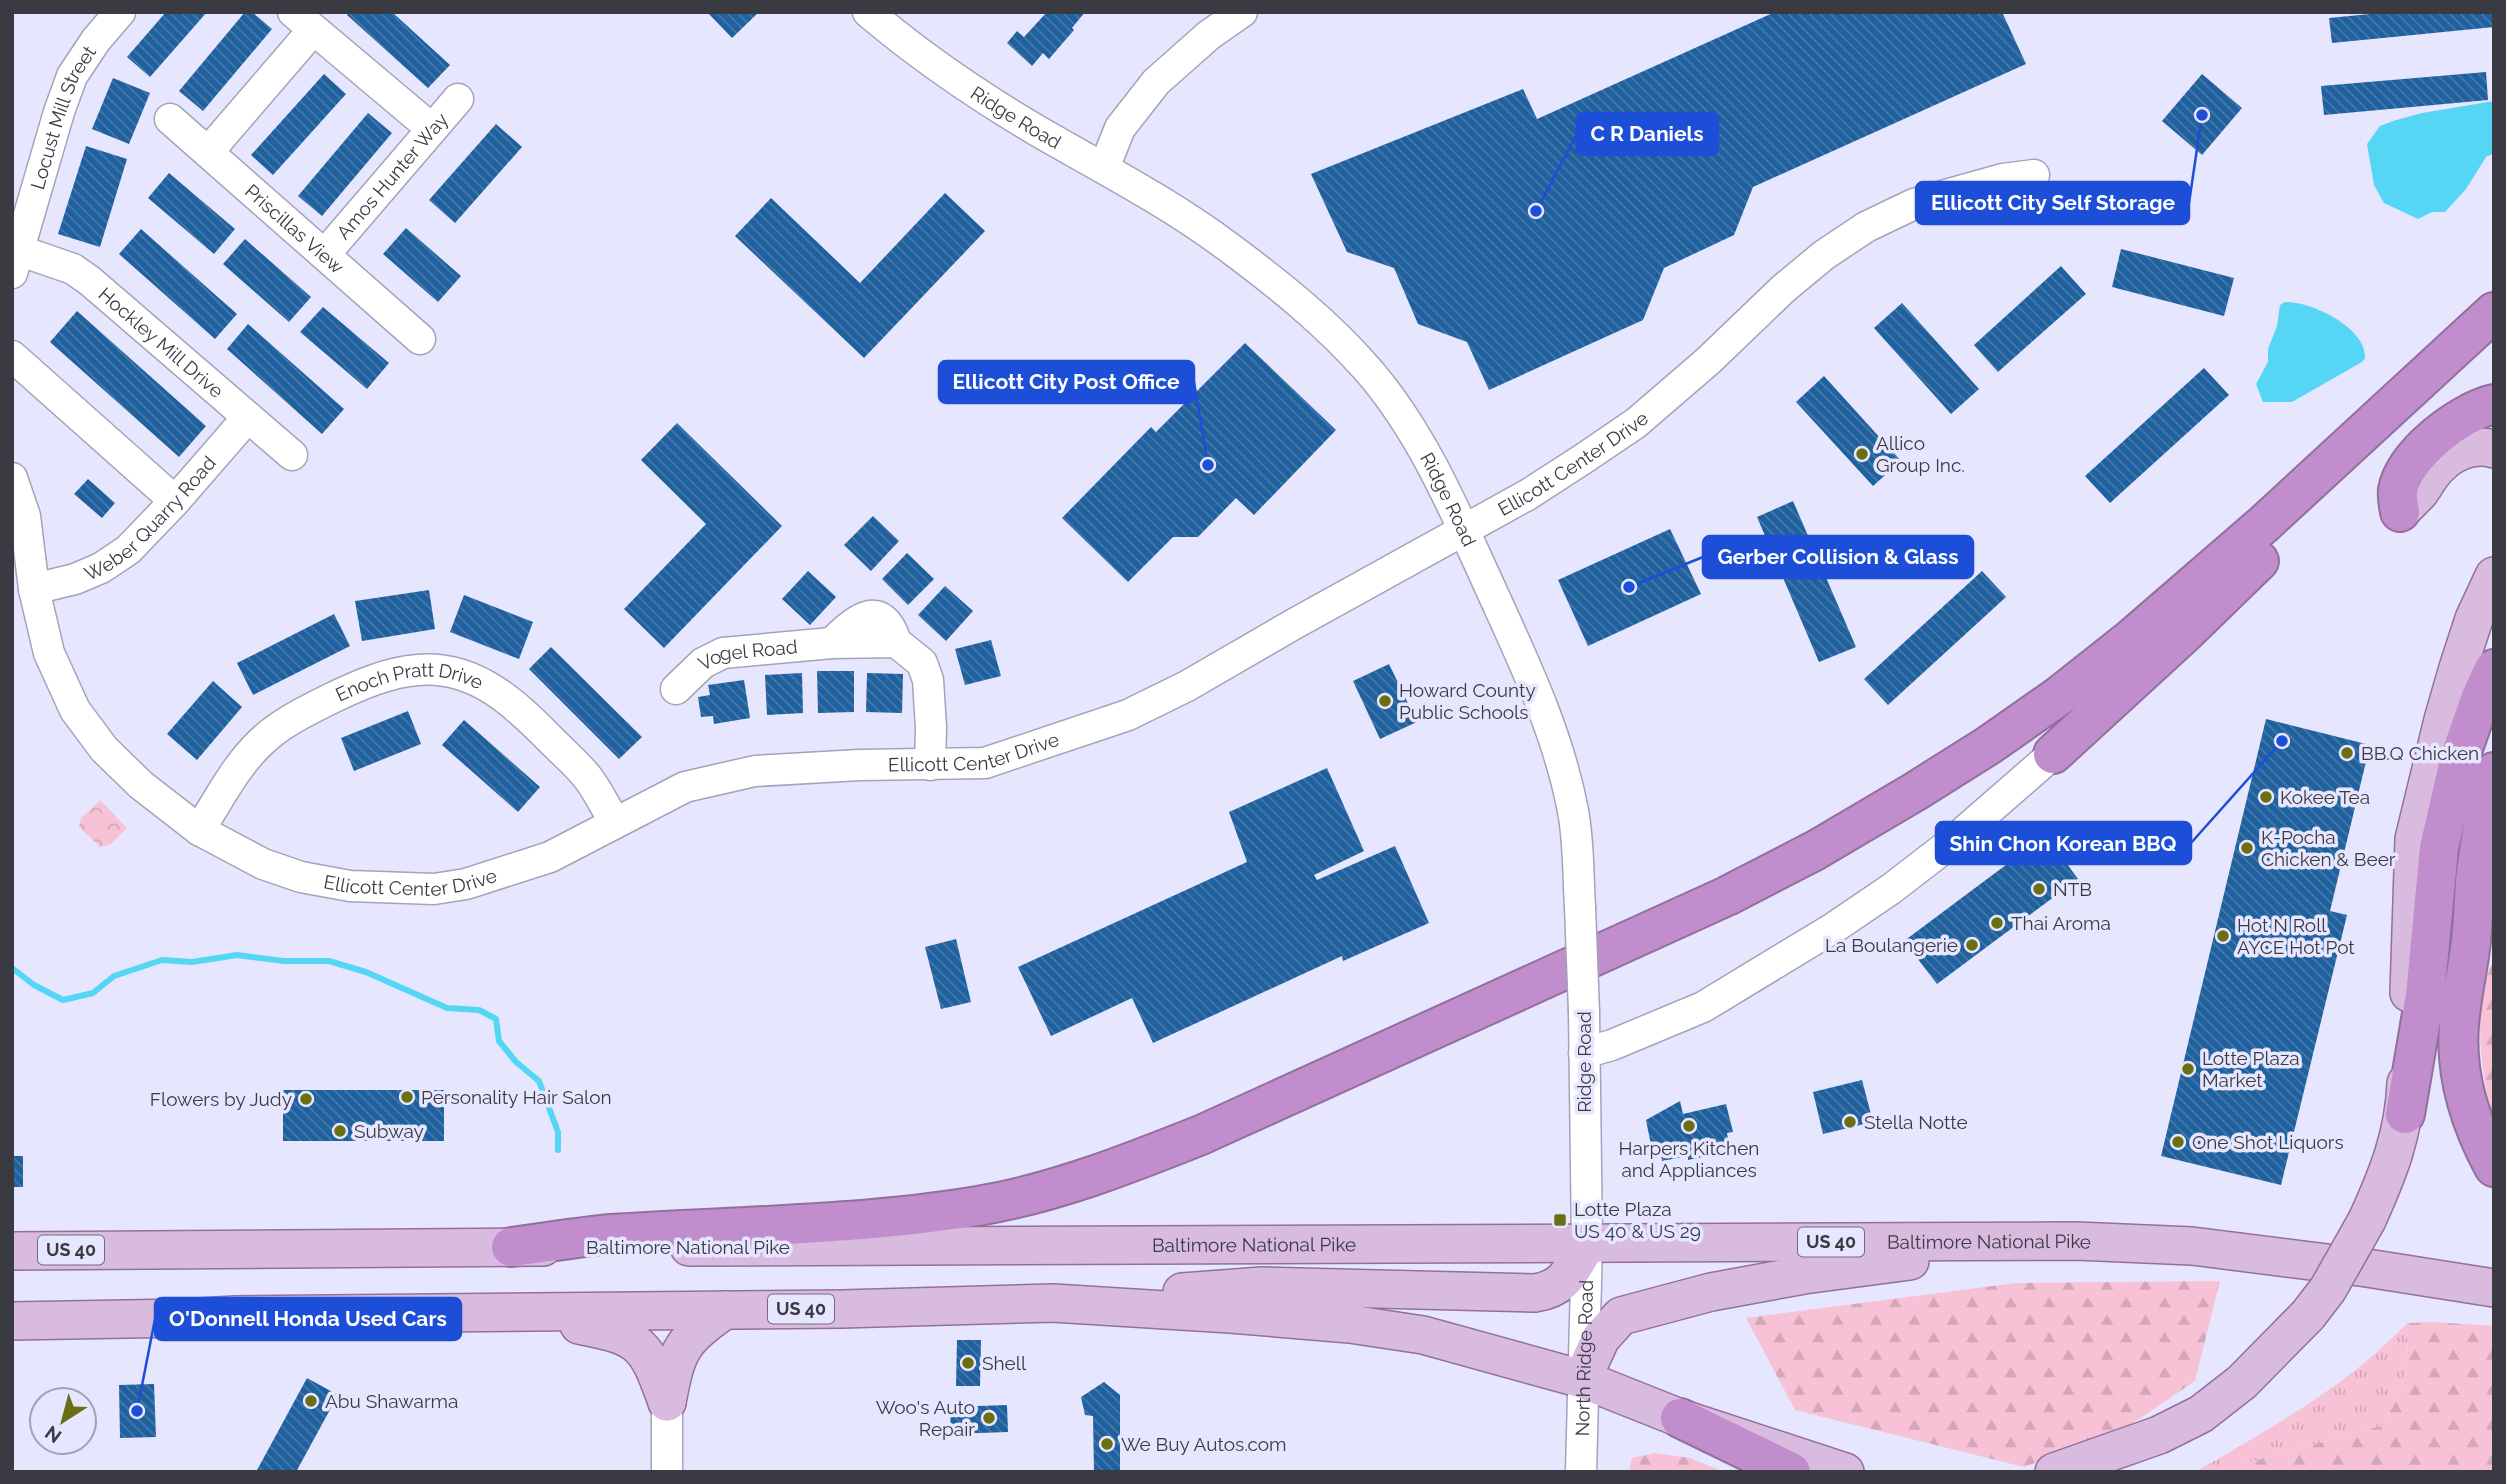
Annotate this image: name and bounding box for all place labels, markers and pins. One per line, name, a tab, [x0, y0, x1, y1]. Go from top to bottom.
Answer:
callout: C R Daniels	[1577, 113, 1718, 155]
callout: Ellicott City Self Storage	[1916, 182, 2189, 224]
callout: Ellicott City Post Office	[939, 361, 1194, 403]
place label: Allico Group Inc.	[1876, 432, 1965, 476]
marker: Allico Group Inc.	[1854, 446, 1870, 462]
callout: Gerber Collision & Glass	[1703, 536, 1973, 578]
place label: Howard County Public Schools	[1399, 679, 1536, 723]
marker: Howard County Public Schools	[1377, 693, 1393, 709]
place label: BB.Q Chicken	[2361, 742, 2479, 764]
marker: BB.Q Chicken	[2339, 745, 2355, 761]
place label: Kokee Tea	[2280, 786, 2370, 808]
marker: Kokee Tea	[2258, 789, 2274, 805]
callout: Shin Chon Korean BBQ	[1936, 822, 2191, 864]
place label: K-Pocha Chicken & Beer	[2261, 826, 2396, 870]
marker: K-Pocha Chicken & Beer	[2239, 840, 2255, 856]
place label: NTB	[2053, 878, 2092, 900]
marker: NTB	[2031, 881, 2047, 897]
place label: Thai Aroma	[2011, 912, 2111, 934]
place label: Hot N Roll AYCE Hot Pot	[2237, 914, 2355, 958]
marker: Thai Aroma	[1989, 915, 2005, 931]
marker: Hot N Roll AYCE Hot Pot	[2215, 928, 2231, 944]
place label: La Boulangerie	[1825, 934, 1958, 956]
marker: La Boulangerie	[1964, 937, 1980, 953]
place label: Lotte Plaza Market	[2202, 1047, 2300, 1091]
marker: Lotte Plaza Market	[2180, 1061, 2196, 1077]
place label: Personality Hair Salon	[421, 1086, 612, 1108]
place label: Flowers by Judy	[150, 1088, 292, 1110]
marker: Personality Hair Salon	[399, 1089, 415, 1105]
marker: Flowers by Judy	[298, 1091, 314, 1107]
place label: Stella Notte	[1864, 1111, 1968, 1133]
marker: Stella Notte	[1842, 1114, 1858, 1130]
marker: Harpers Kitchen and Appliances	[1681, 1118, 1697, 1134]
place label: Subway	[354, 1120, 424, 1142]
marker: Subway	[332, 1123, 348, 1139]
place label: One Shot Liquors	[2192, 1131, 2344, 1153]
marker: One Shot Liquors	[2170, 1134, 2186, 1150]
place label: Harpers Kitchen and Appliances	[1619, 1137, 1759, 1181]
place label: Lotte Plaza US 40 & US 29	[1574, 1198, 1701, 1242]
marker: Lotte Plaza US 40 & US 29	[1552, 1212, 1568, 1228]
callout: O'Donnell Honda Used Cars	[155, 1298, 461, 1340]
place label: Shell	[982, 1352, 1027, 1374]
marker: Shell	[960, 1355, 976, 1371]
place label: Abu Shawarma	[325, 1390, 458, 1412]
marker: Abu Shawarma	[303, 1393, 319, 1409]
place label: Woo's Auto Repair	[876, 1396, 975, 1440]
marker: Woo's Auto Repair	[981, 1410, 997, 1426]
place label: We Buy Autos.com	[1121, 1433, 1287, 1455]
marker: We Buy Autos.com	[1099, 1436, 1115, 1452]

